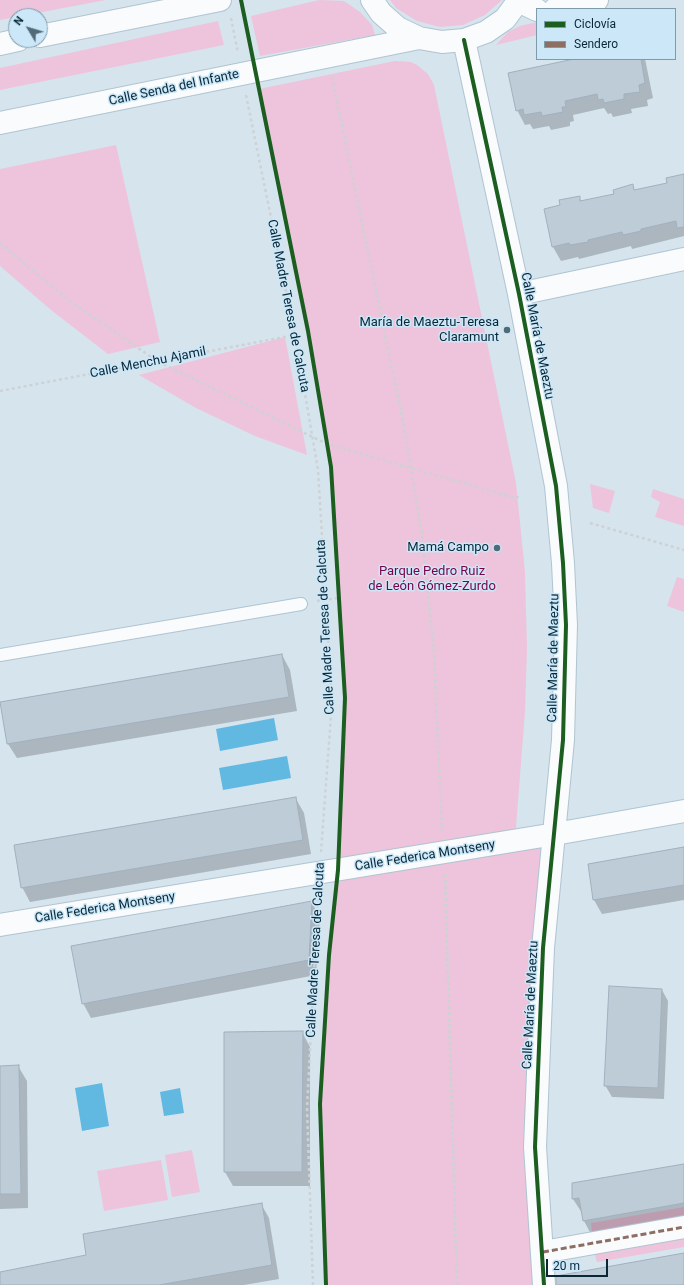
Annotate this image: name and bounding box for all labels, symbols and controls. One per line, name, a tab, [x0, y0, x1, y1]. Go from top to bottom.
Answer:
north arrow	[8, 8, 48, 48]
legend	[536, 8, 676, 60]
text: N	[11, 14, 26, 28]
text: Ciclovía	[574, 17, 616, 31]
text: Sendero	[574, 37, 618, 51]
street label: Calle Senda del Infante	[108, 67, 240, 109]
street label: Calle Madre Teresa de Calcuta	[264, 218, 312, 394]
street label: Calle María de Maeztu	[517, 271, 557, 401]
place label: María de Maeztu-Teresa Claramunt	[359, 315, 499, 346]
marker: María de Maeztu-Teresa Claramunt	[502, 325, 512, 335]
street label: Calle Menchu Ajamil	[89, 344, 207, 382]
street label: Calle Madre Teresa de Calcuta	[314, 539, 338, 715]
place label: Mamá Campo	[407, 540, 489, 556]
marker: Mamá Campo	[492, 543, 502, 553]
park label: Parque Pedro Ruiz de León Gómez-Zurdo	[368, 564, 496, 595]
street label: Calle María de Maeztu	[545, 593, 563, 723]
street label: Calle Federica Montseny	[354, 837, 496, 875]
street label: Calle Madre Teresa de Calcuta	[304, 862, 328, 1038]
street label: Calle Federica Montseny	[34, 889, 176, 927]
street label: Calle María de Maeztu	[520, 940, 542, 1070]
scale bar	[548, 1251, 610, 1277]
text: 20 m	[553, 1259, 580, 1273]

